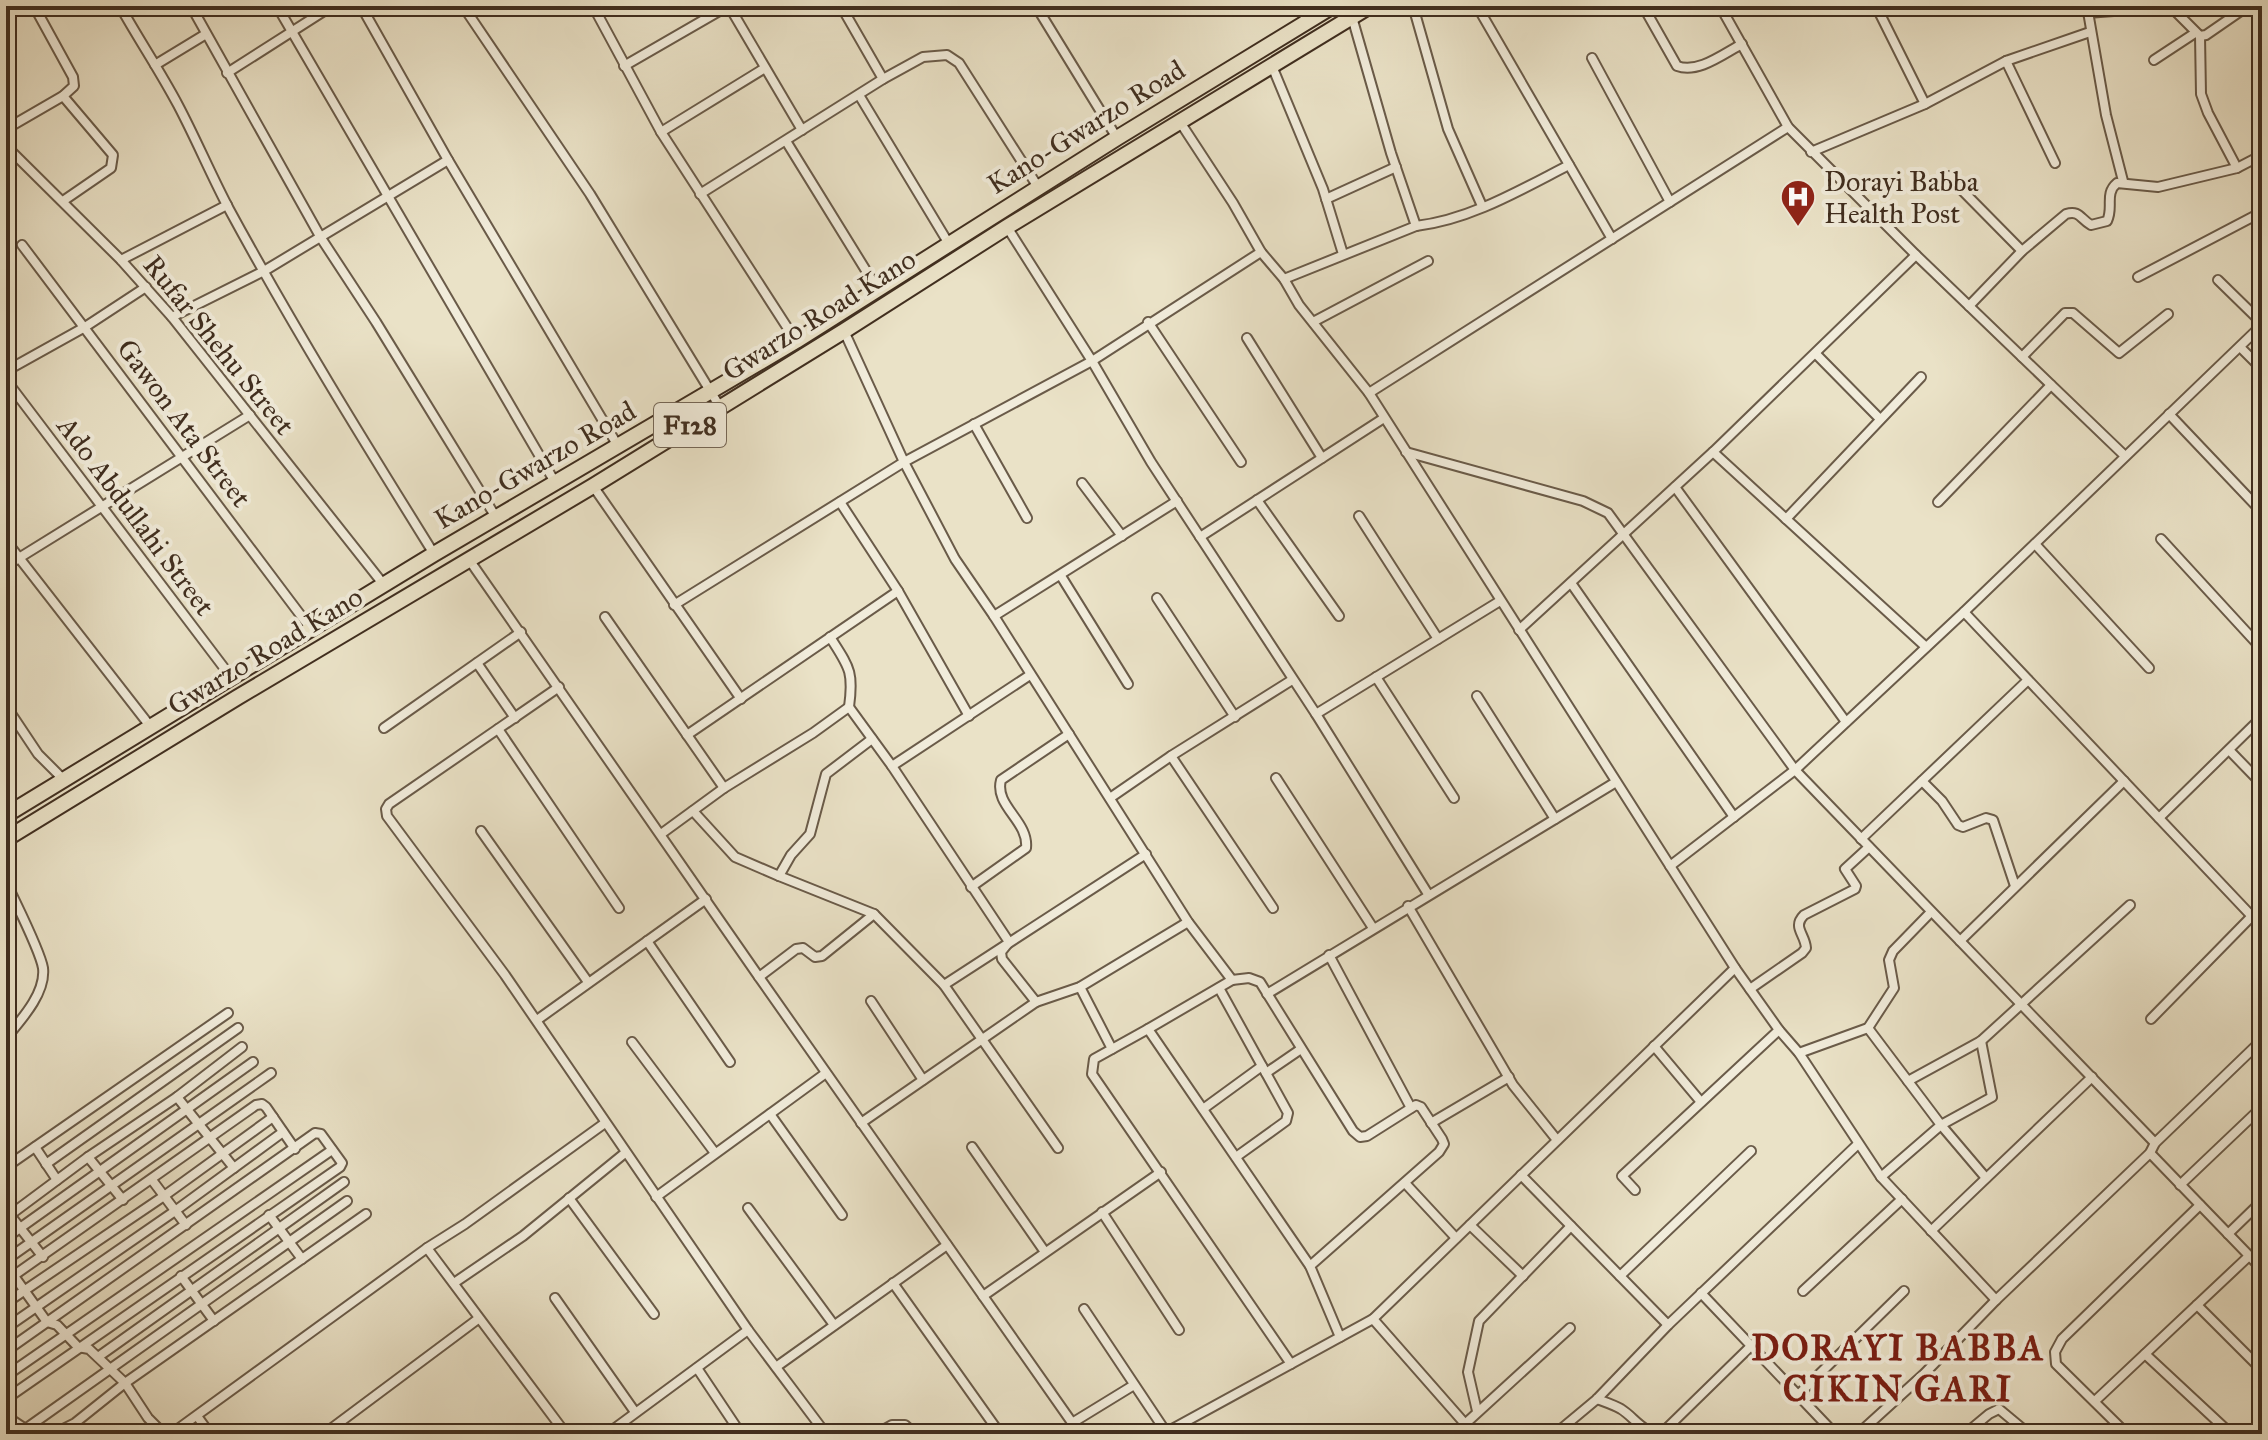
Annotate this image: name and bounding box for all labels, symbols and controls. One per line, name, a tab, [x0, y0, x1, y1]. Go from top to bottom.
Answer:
street label: Kano-Gwarzo Road	[981, 52, 1191, 202]
place label: Dorayi Babba Health Post	[1824, 164, 1979, 231]
hospital icon: Dorayi Babba Health Post	[1779, 178, 1817, 228]
street label: Gwarzo Road Kano	[716, 242, 922, 388]
street label: Rufar Shehu Street	[136, 248, 302, 442]
street label: Gawon Ata Street	[109, 332, 259, 514]
street label: Kano-Gwarzo Road	[428, 393, 642, 537]
road number: F128	[654, 403, 726, 447]
street label: Ado Abdullahi Street	[49, 409, 222, 623]
street label: Gwarzo Road Kano	[161, 579, 369, 723]
district label: DORAYI BABBA CIKIN GARI	[1751, 1326, 2045, 1411]

